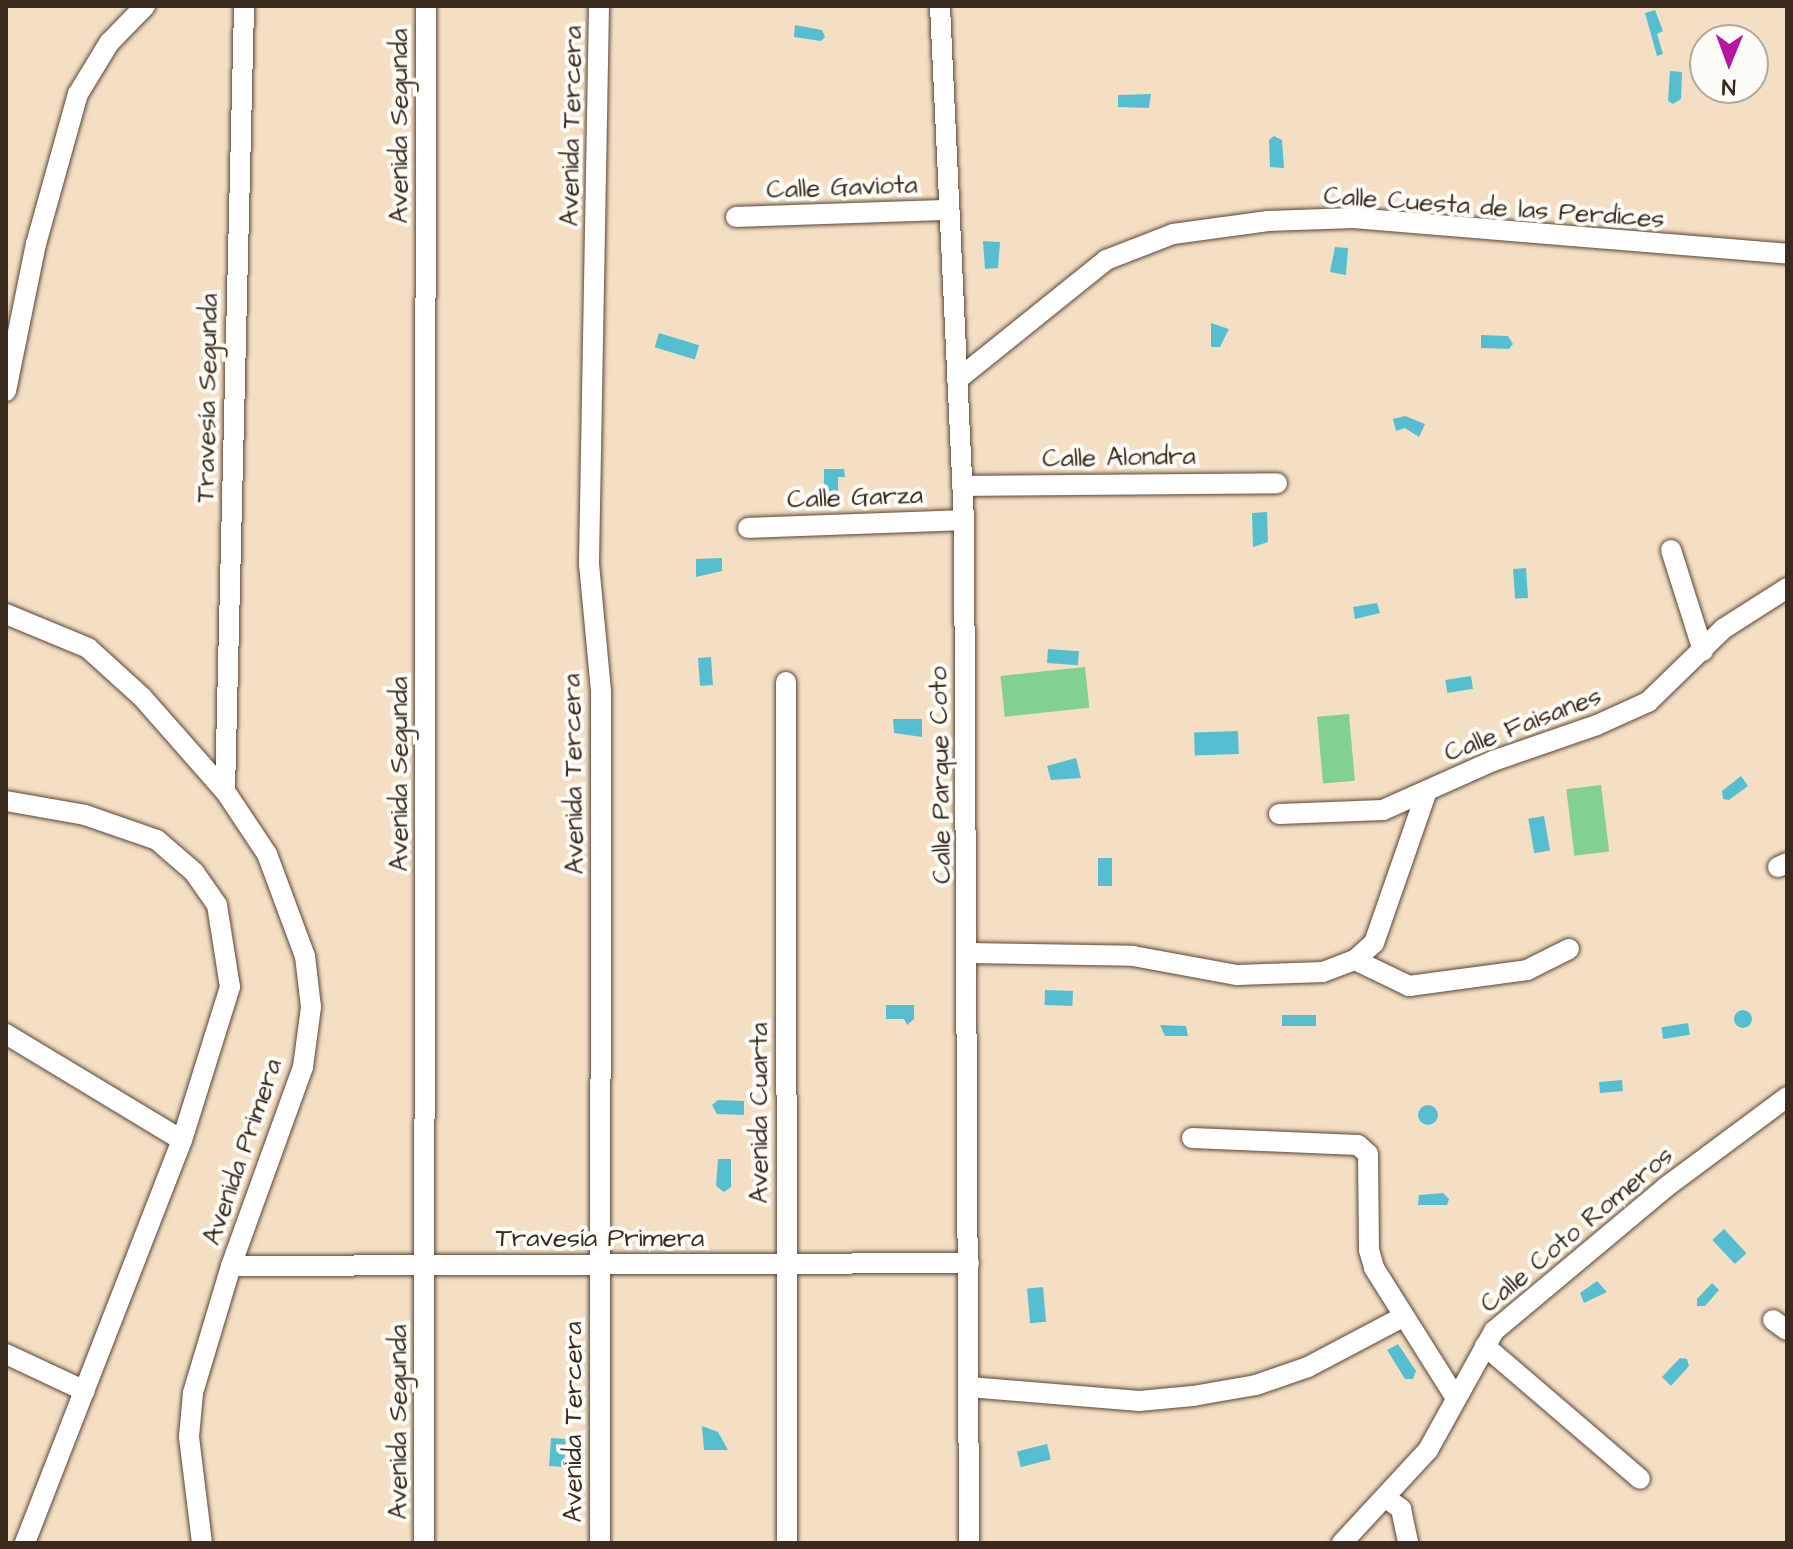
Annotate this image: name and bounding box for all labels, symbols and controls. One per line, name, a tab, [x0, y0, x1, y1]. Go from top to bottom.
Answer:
north arrow	[1689, 24, 1769, 104]
street label: Avenida Tercera	[555, 25, 589, 227]
street label: Avenida Segunda	[384, 28, 416, 224]
text: N	[1721, 71, 1736, 102]
street label: Calle Gaviota	[766, 170, 918, 206]
street label: Calle Cuesta de las Perdices	[1323, 181, 1665, 235]
street label: Travesía Segunda	[191, 293, 225, 503]
street label: Calle Alondra	[1042, 441, 1196, 475]
street label: Calle Garza	[787, 480, 923, 516]
street label: Calle Parque Coto	[924, 666, 958, 884]
street label: Avenida Tercera	[557, 673, 591, 875]
street label: Avenida Segunda	[384, 676, 416, 872]
street label: Calle Faisanes	[1440, 681, 1606, 769]
street label: Avenida Cuarta	[744, 1022, 776, 1204]
street label: Avenida Primera	[197, 1055, 289, 1249]
street label: Calle Coto Romeros	[1474, 1140, 1680, 1320]
street label: Travesía Primera	[496, 1223, 704, 1255]
street label: Avenida Tercera	[558, 1322, 590, 1522]
street label: Avenida Segunda	[383, 1324, 415, 1520]

